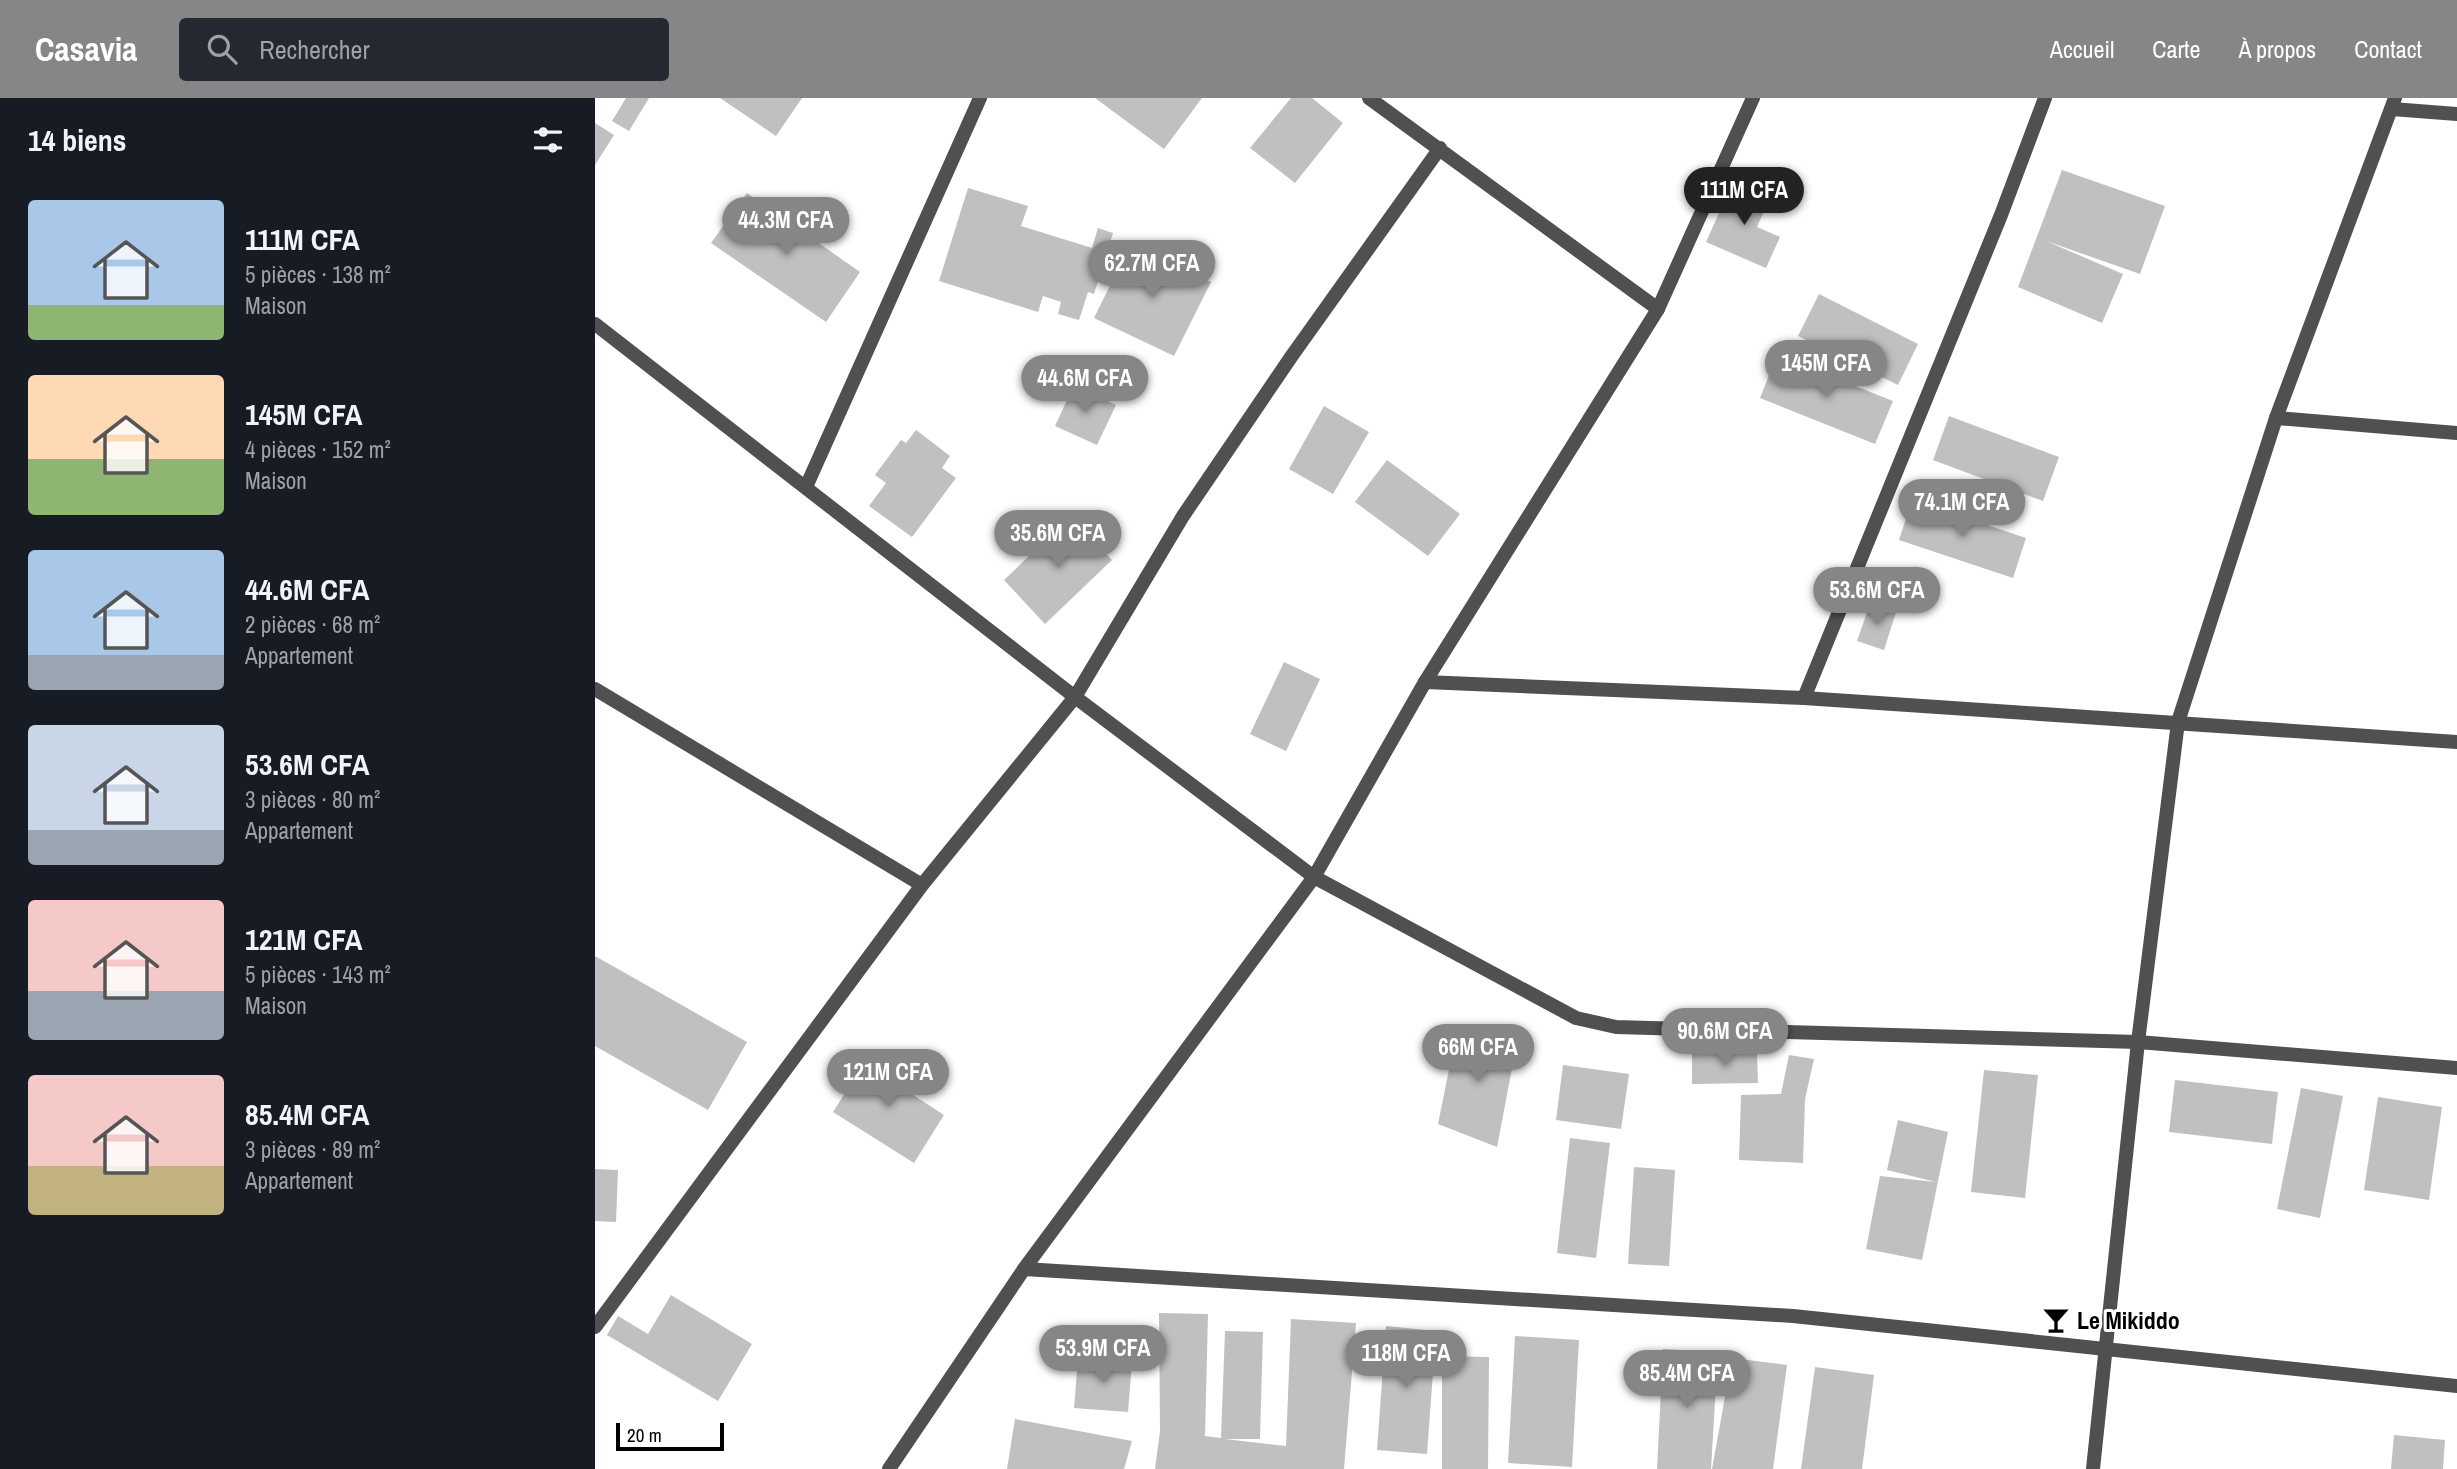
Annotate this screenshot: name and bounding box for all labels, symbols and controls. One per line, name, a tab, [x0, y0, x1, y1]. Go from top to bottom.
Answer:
search box	[179, 18, 669, 81]
text: Casavia	[35, 27, 137, 71]
icon: search	[203, 30, 241, 68]
text: Rechercher	[259, 32, 370, 67]
text: Accueil	[2050, 33, 2114, 65]
text: Carte	[2152, 33, 2200, 65]
text: À propos	[2238, 33, 2316, 65]
text: Contact	[2354, 33, 2422, 65]
text: 14 biens	[28, 120, 126, 160]
icon: filters	[529, 121, 567, 159]
pin: 111M CFA	[1672, 167, 1816, 227]
text: 111M CFA	[1700, 174, 1788, 205]
pin: 44.3M CFA	[706, 198, 866, 257]
text: 44.3M CFA	[738, 204, 834, 235]
text: 111M CFA	[245, 219, 360, 259]
icon: home	[84, 228, 168, 312]
pin: 62.7M CFA	[1072, 240, 1232, 300]
text: 62.7M CFA	[1104, 247, 1200, 278]
text: 5 pièces · 138 m²	[245, 259, 391, 290]
text: Maison	[245, 290, 307, 321]
pin: 145M CFA	[1754, 341, 1898, 400]
text: 145M CFA	[1781, 347, 1871, 378]
pin: 44.6M CFA	[1005, 356, 1165, 415]
text: 44.6M CFA	[1037, 362, 1133, 393]
text: 145M CFA	[245, 394, 363, 434]
icon: home	[84, 403, 168, 487]
text: 4 pièces · 152 m²	[245, 434, 391, 465]
text: Maison	[245, 465, 307, 496]
pin: 74.1M CFA	[1882, 480, 2042, 539]
text: 74.1M CFA	[1914, 486, 2010, 517]
pin: 35.6M CFA	[978, 510, 1138, 570]
text: 35.6M CFA	[1010, 517, 1106, 548]
pin: 53.6M CFA	[1797, 568, 1957, 627]
text: 44.6M CFA	[245, 569, 369, 609]
text: 53.6M CFA	[1829, 574, 1925, 605]
icon: home	[84, 578, 168, 662]
text: 2 pièces · 68 m²	[245, 609, 380, 640]
text: Appartement	[245, 640, 353, 671]
text: 53.6M CFA	[245, 744, 369, 784]
icon: home	[84, 753, 168, 837]
text: 3 pièces · 80 m²	[245, 784, 380, 815]
text: Appartement	[245, 815, 353, 846]
text: 121M CFA	[245, 919, 363, 959]
icon: home	[84, 928, 168, 1012]
text: 5 pièces · 143 m²	[245, 959, 391, 990]
text: Maison	[245, 990, 307, 1021]
pin: 90.6M CFA	[1645, 1009, 1805, 1068]
text: 90.6M CFA	[1677, 1015, 1773, 1046]
pin: 66M CFA	[1413, 1024, 1543, 1084]
text: 66M CFA	[1438, 1031, 1518, 1062]
pin: 121M CFA	[816, 1049, 960, 1109]
text: 121M CFA	[843, 1056, 933, 1087]
text: 85.4M CFA	[245, 1094, 369, 1134]
icon: home	[84, 1103, 168, 1187]
text: 3 pièces · 89 m²	[245, 1134, 380, 1165]
text: Appartement	[245, 1165, 353, 1196]
place label: Le Mikiddo	[2077, 1304, 2180, 1336]
bar icon: Le Mikiddo	[2041, 1305, 2071, 1335]
pin: 53.9M CFA	[1023, 1326, 1183, 1385]
pin: 118M CFA	[1334, 1330, 1478, 1390]
text: 53.9M CFA	[1055, 1332, 1151, 1363]
text: 118M CFA	[1361, 1337, 1451, 1368]
pin: 85.4M CFA	[1607, 1350, 1767, 1410]
text: 85.4M CFA	[1639, 1357, 1735, 1388]
scale bar	[616, 1420, 725, 1452]
text: 20 m	[627, 1422, 662, 1448]

